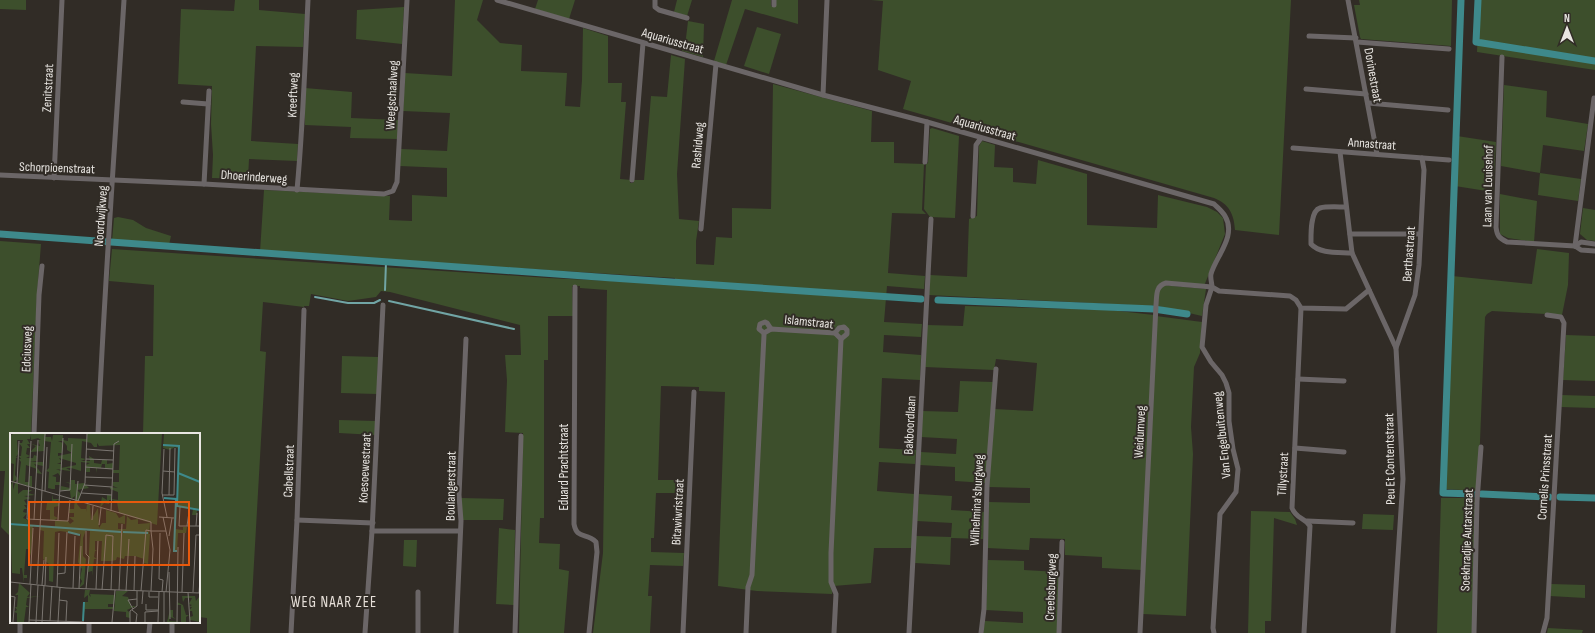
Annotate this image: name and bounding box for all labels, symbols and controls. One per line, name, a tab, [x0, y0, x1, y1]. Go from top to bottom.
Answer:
north arrow	[1547, 8, 1587, 48]
text: N	[1564, 12, 1570, 25]
street label: Aquariusstraat	[639, 24, 706, 57]
street label: Dorinestraat	[1360, 47, 1386, 104]
street label: Weegschaalweg	[382, 60, 402, 130]
street label: Zenitstraat	[39, 63, 57, 113]
street label: Kreeftweg	[284, 72, 302, 118]
street label: Aquariusstraat	[951, 111, 1018, 144]
street label: Rashidweg	[688, 121, 708, 169]
street label: Annastraat	[1346, 134, 1396, 154]
street label: Laan van Louisehof	[1479, 144, 1497, 227]
street label: Schorpioenstraat	[19, 159, 95, 177]
street label: Dhoerinderweg	[220, 167, 288, 187]
street label: Noordwijkweg	[91, 185, 111, 247]
street label: Berthastraat	[1399, 226, 1419, 282]
street label: Islamstraat	[784, 311, 834, 333]
street label: Edciusweg	[18, 326, 36, 372]
street label: Van Engelbuitenweg	[1209, 391, 1235, 479]
street label: Bakboordlaan	[900, 395, 920, 455]
street label: Weidumweg	[1131, 405, 1149, 459]
street label: Peu Et Contentstraat	[1381, 413, 1399, 505]
street label: Eduard Prachtstraat	[556, 423, 572, 511]
inset map	[10, 433, 200, 623]
street label: Koesoewestraat	[355, 433, 375, 503]
street label: Cornelis Prinsstraat	[1534, 434, 1556, 520]
street label: Cabellstraat	[280, 444, 298, 498]
street label: Boulangerstraat	[442, 451, 460, 521]
street label: Tillystraat	[1274, 452, 1292, 496]
street label: Wilhelmina'sburgweg	[967, 454, 987, 546]
street label: Bitawiwristraat	[668, 478, 688, 546]
street label: Soekhradjie Autarstraat	[1457, 489, 1477, 591]
street label: Creebsburgweg	[1042, 553, 1060, 621]
district label: WEG NAAR ZEE	[291, 593, 377, 612]

